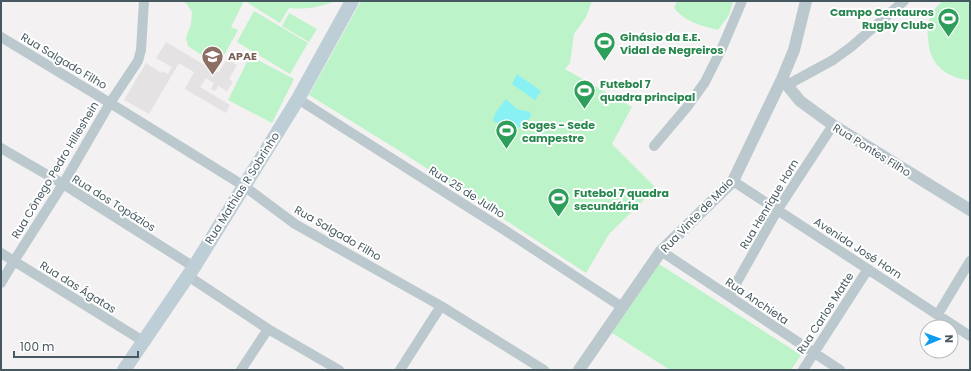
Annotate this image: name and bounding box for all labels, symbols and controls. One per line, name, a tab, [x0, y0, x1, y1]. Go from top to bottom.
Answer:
place label: Campo Centauros Rugby Clube	[830, 4, 934, 33]
sports icon: Campo Centauros Rugby Clube	[936, 5, 962, 38]
street label: Rua Salgado Filho	[18, 29, 110, 93]
place label: Ginásio da E.E. Vidal de Negreiros	[620, 29, 723, 58]
sports icon: Ginásio da E.E. Vidal de Negreiros	[592, 30, 618, 63]
school or university icon: APAE	[199, 43, 225, 76]
place label: APAE	[228, 48, 257, 64]
place label: Futebol 7 quadra principal	[600, 76, 695, 105]
sports icon: Futebol 7 quadra principal	[572, 77, 598, 110]
street label: Rua Cônego Pedro Hilleshein	[8, 98, 102, 242]
place label: Soges - Sede campestre	[522, 117, 595, 146]
sports icon: Soges - Sede campestre	[494, 118, 520, 151]
street label: Rua Pontes Filho	[830, 120, 914, 180]
street label: Rua Mathias R Sobrinho	[201, 129, 283, 247]
street label: Rua Henrique Horn	[736, 156, 802, 252]
street label: Rua 25 de Julho	[426, 162, 508, 222]
street label: Rua dos Topázios	[69, 171, 159, 235]
street label: Rua Vinte de Maio	[657, 174, 737, 256]
place label: Futebol 7 quadra secundária	[574, 185, 669, 214]
sports icon: Futebol 7 quadra secundária	[546, 186, 572, 219]
street label: Rua Salgado Filho	[292, 202, 384, 264]
street label: Avenida José Horn	[811, 213, 905, 283]
street label: Rua das Ágatas	[37, 257, 119, 317]
street label: Rua Carlos Matte	[793, 269, 857, 357]
street label: Rua Anchieta	[722, 274, 792, 328]
north arrow	[919, 319, 959, 359]
scale bar	[14, 333, 138, 359]
text: N	[941, 335, 957, 343]
text: 100 m	[20, 338, 54, 355]

